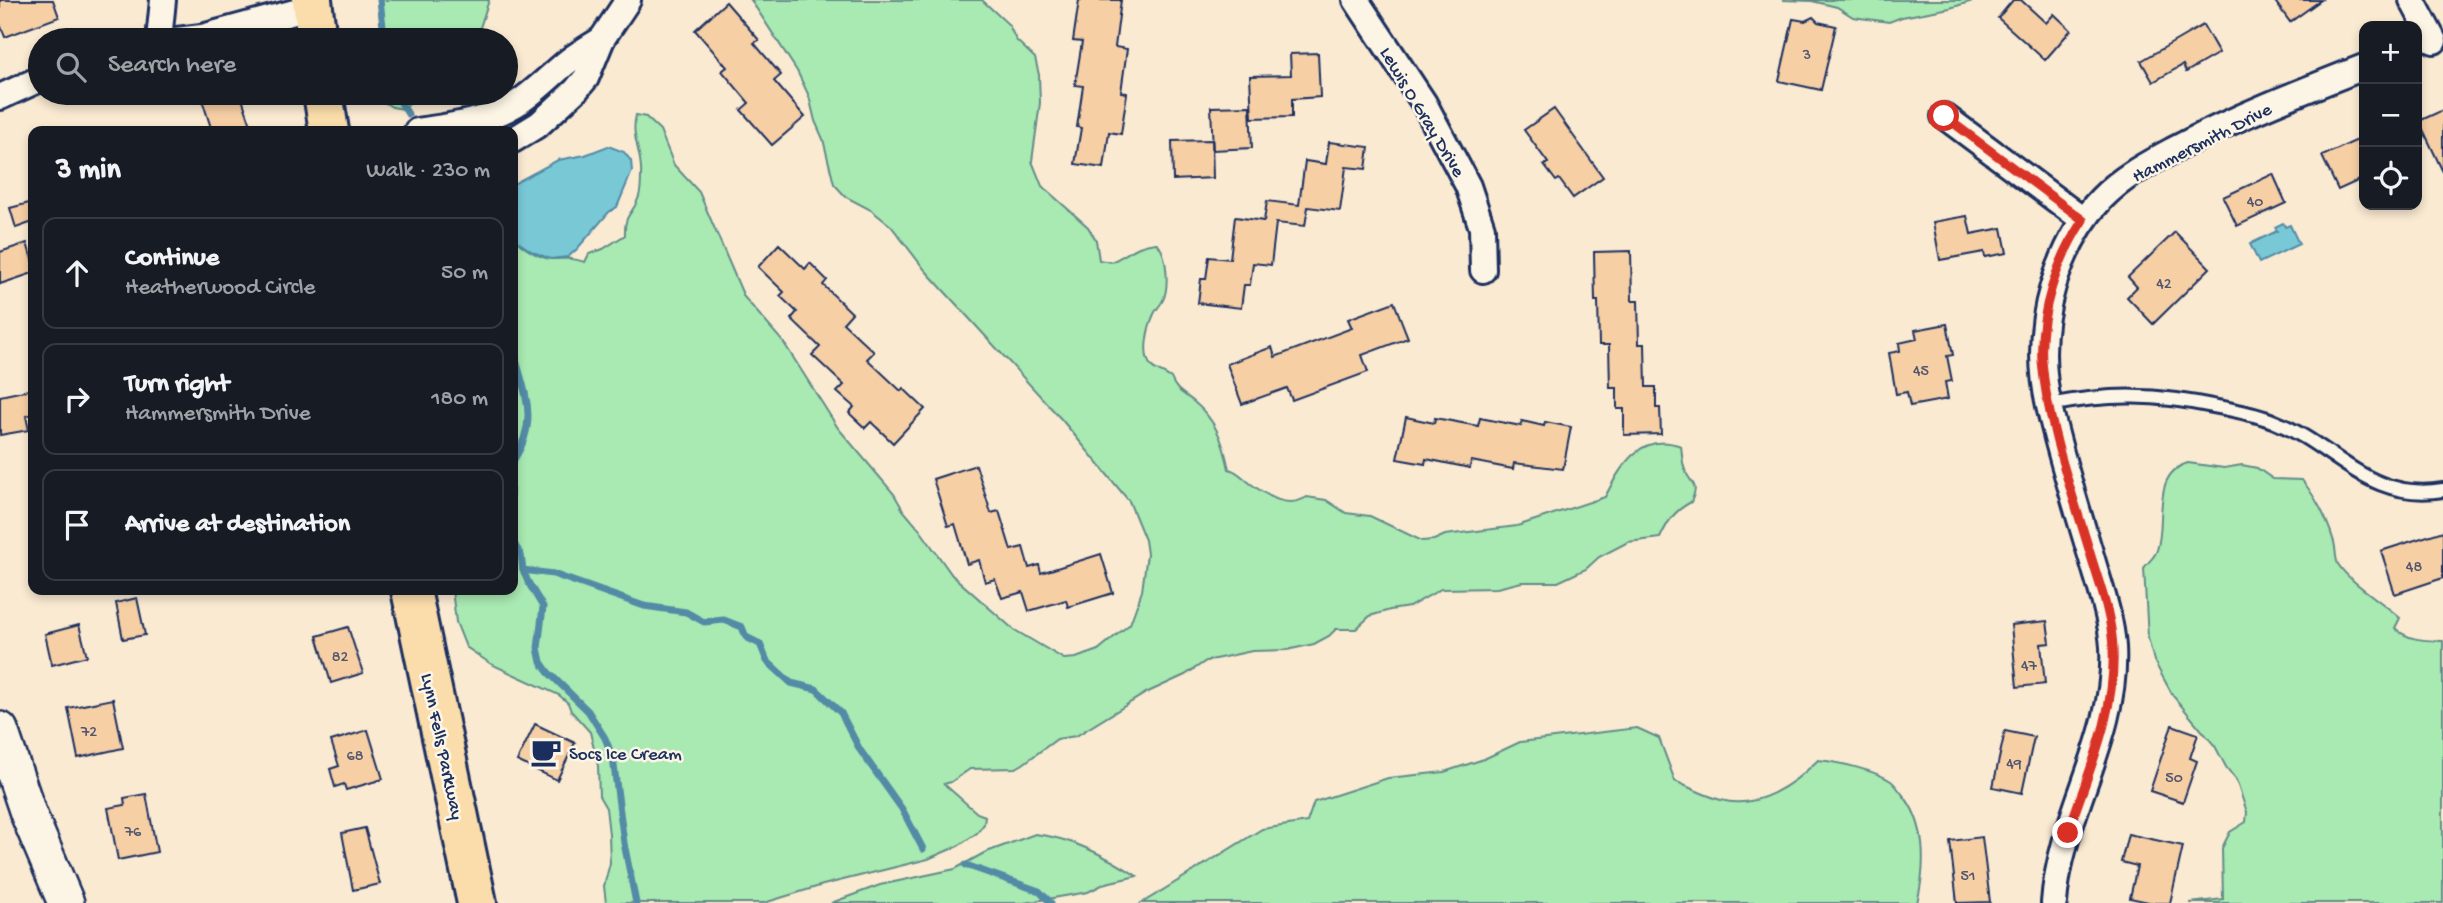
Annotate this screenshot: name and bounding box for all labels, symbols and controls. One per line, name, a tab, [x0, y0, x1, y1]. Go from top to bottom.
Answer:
map controls	[2359, 21, 2422, 210]
button: +	[2359, 21, 2422, 84]
search box	[28, 28, 518, 105]
street label: Lewis O Gray Drive	[1373, 44, 1469, 182]
house number: 3	[1802, 47, 1811, 66]
icon: search	[52, 48, 90, 86]
text: Search here	[108, 51, 236, 82]
button: −	[2359, 84, 2422, 147]
street label: Hammersmith Drive	[2129, 99, 2276, 189]
route start	[1928, 100, 1959, 131]
button: locate	[2359, 147, 2422, 210]
text: 3 min	[56, 154, 121, 189]
text: Walk · 230 m	[366, 158, 490, 185]
house number: 40	[2247, 194, 2263, 213]
text: Continue	[125, 244, 219, 275]
icon: ahead	[58, 254, 96, 292]
text: 50 m	[441, 260, 488, 287]
text: Heatherwood Circle	[125, 275, 316, 302]
house number: 42	[2156, 276, 2172, 295]
house number: 45	[1913, 363, 1929, 382]
text: Turn right	[125, 370, 229, 401]
icon: right	[58, 380, 96, 418]
text: 180 m	[431, 386, 488, 413]
text: Hammersmith Drive	[125, 401, 311, 428]
icon: arrive	[58, 506, 96, 544]
text: Arrive at destination	[125, 510, 350, 541]
house number: 48	[2406, 559, 2422, 578]
house number: 82	[332, 649, 348, 668]
house number: 47	[2021, 658, 2038, 677]
street label: Lynn Fells Parkway	[414, 671, 467, 823]
house number: 72	[80, 724, 97, 743]
cafe icon: Socs Ice Cream	[529, 735, 563, 769]
place label: Socs Ice Cream	[569, 744, 682, 767]
house number: 68	[347, 748, 364, 767]
house number: 49	[2006, 756, 2022, 775]
house number: 50	[2165, 770, 2183, 789]
route end	[2052, 817, 2083, 848]
house number: 76	[124, 824, 142, 843]
house number: 51	[1961, 868, 1975, 887]

